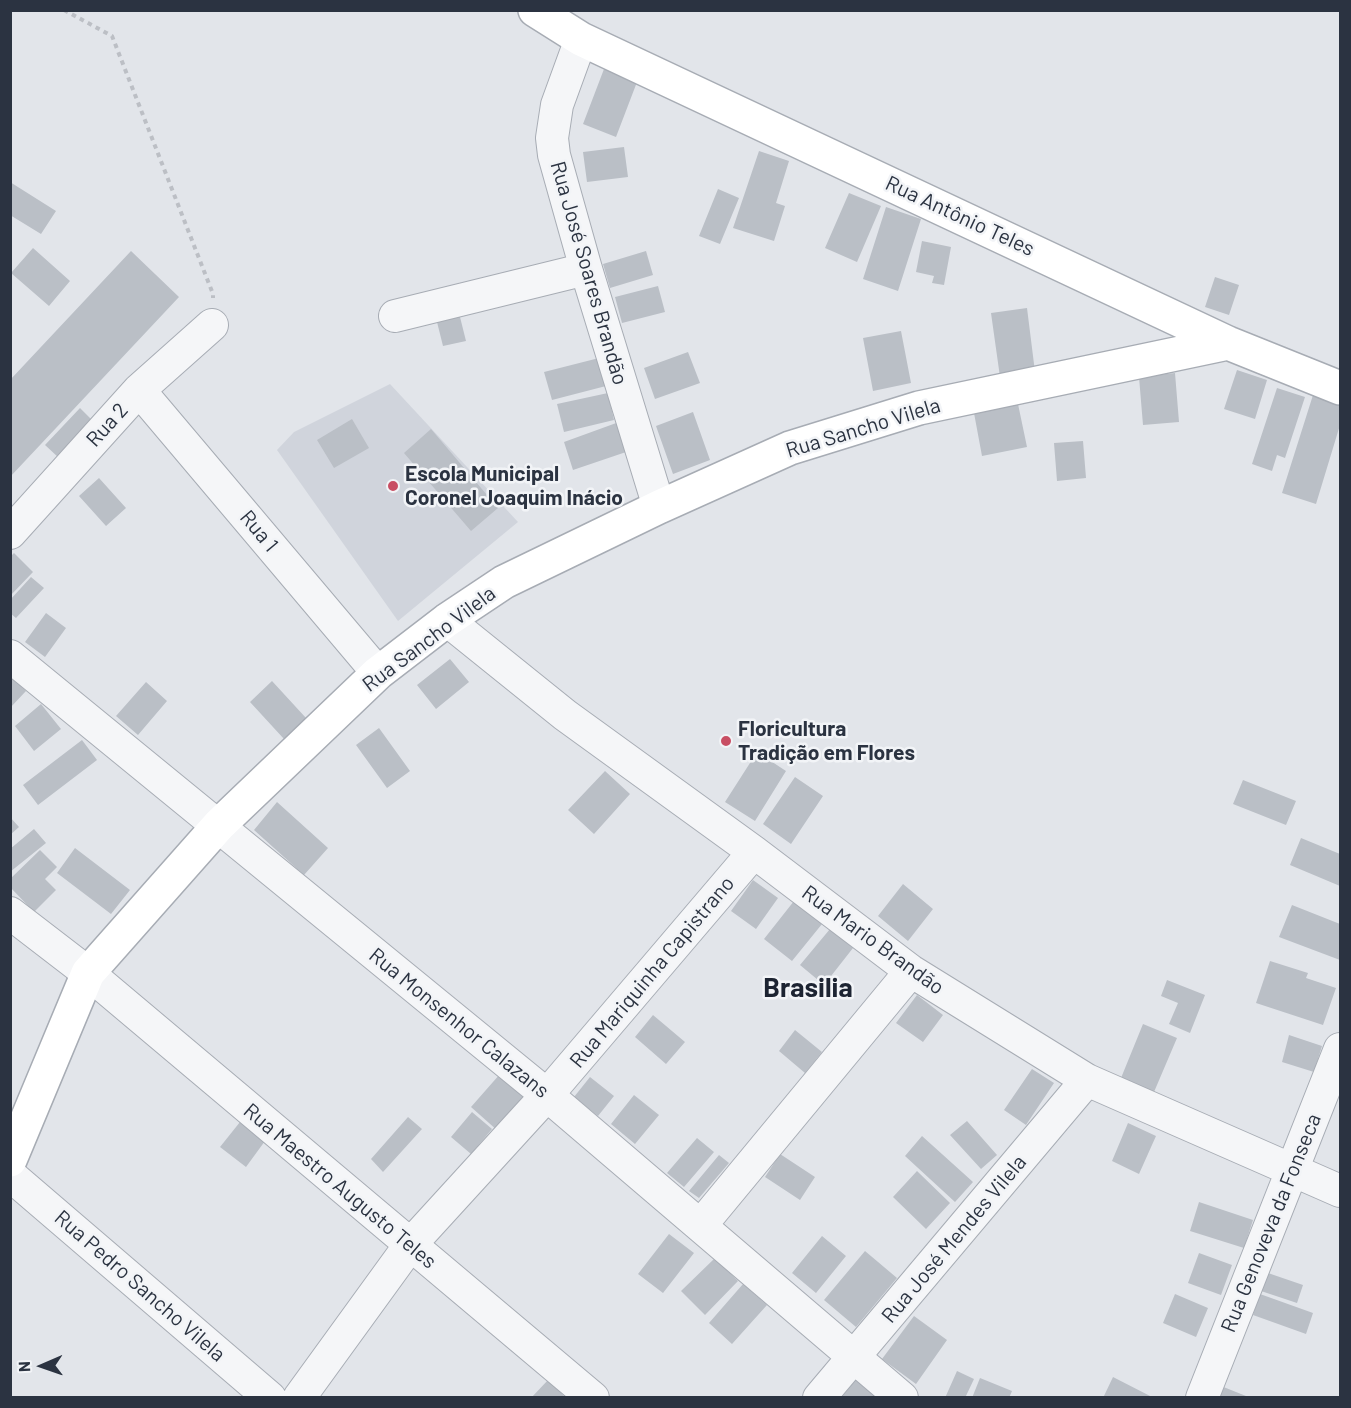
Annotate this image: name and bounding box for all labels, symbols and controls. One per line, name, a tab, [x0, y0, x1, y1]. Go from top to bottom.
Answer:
street label: Rua José Soares Brandão	[545, 158, 633, 388]
street label: Rua Antônio Teles	[881, 170, 1039, 262]
street label: Rua Sancho Vilela	[783, 393, 943, 463]
street label: Rua 2	[81, 398, 133, 452]
place label: Escola Municipal Coronel Joaquim Inácio	[405, 461, 623, 511]
marker: Escola Municipal Coronel Joaquim Inácio	[386, 479, 400, 493]
street label: Rua 1	[234, 505, 284, 557]
street label: Rua Sancho Vilela	[357, 581, 501, 697]
place label: Floricultura Tradição em Flores	[738, 716, 915, 766]
marker: Floricultura Tradição em Flores	[719, 734, 733, 748]
street label: Rua Mariquinha Capistrano	[564, 871, 740, 1073]
street label: Rua Mario Brandão	[797, 880, 949, 1000]
street label: Rua Monsenhor Calazans	[364, 943, 554, 1103]
district label: Brasilia	[763, 972, 853, 1004]
street label: Rua Maestro Augusto Teles	[239, 1098, 441, 1274]
street label: Rua Genoveva da Fonseca	[1216, 1110, 1326, 1336]
street label: Rua José Mendes Vilela	[876, 1150, 1032, 1328]
street label: Rua Pedro Sancho Vilela	[49, 1205, 231, 1367]
north arrow	[12, 1336, 72, 1396]
text: N	[14, 1361, 33, 1372]

